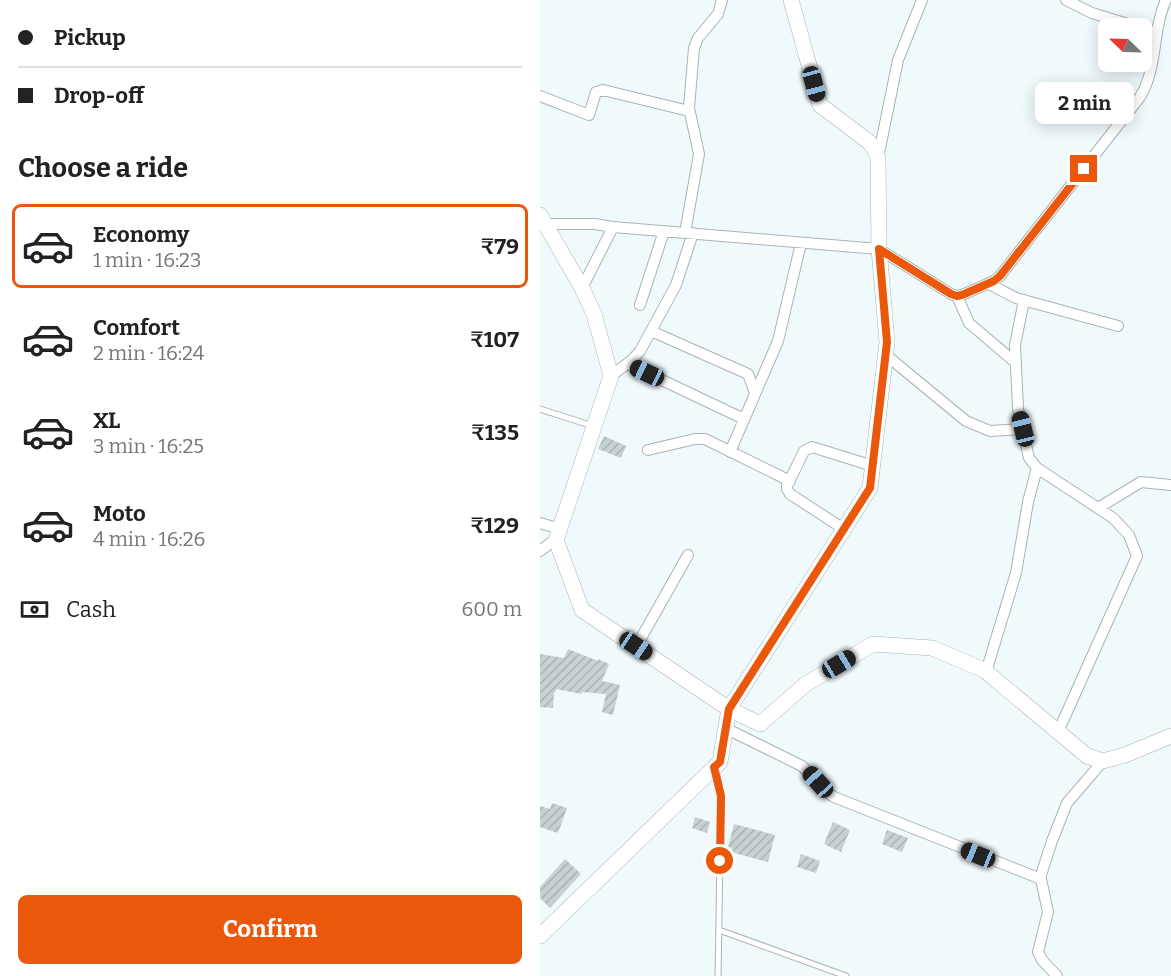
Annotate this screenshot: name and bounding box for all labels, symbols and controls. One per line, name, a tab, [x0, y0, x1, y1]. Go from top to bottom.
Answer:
north arrow	[1098, 18, 1152, 72]
map controls	[1098, 18, 1152, 72]
text: Pickup	[54, 24, 126, 51]
car	[801, 64, 827, 104]
text: Drop-off	[54, 82, 144, 109]
callout: 2 min	[1034, 82, 1134, 124]
text: 2 min	[1058, 91, 1111, 115]
text: Choose a ride	[18, 152, 188, 184]
route end	[1070, 155, 1097, 182]
icon: car	[21, 219, 75, 273]
text: Economy	[93, 221, 189, 248]
text: ₹79	[481, 233, 519, 260]
text: 1 min · 16:23	[93, 248, 201, 272]
icon: car	[21, 312, 75, 366]
text: Comfort	[93, 314, 180, 341]
text: ₹107	[470, 326, 519, 353]
text: 2 min · 16:24	[93, 341, 204, 365]
car	[627, 357, 667, 389]
icon: car	[21, 405, 75, 459]
text: XL	[93, 407, 120, 434]
car	[1010, 409, 1036, 449]
text: ₹135	[471, 419, 519, 446]
text: 3 min · 16:25	[93, 434, 204, 458]
icon: car	[21, 498, 75, 552]
text: Moto	[93, 500, 146, 527]
text: ₹129	[470, 512, 519, 539]
text: 4 min · 16:26	[93, 527, 205, 551]
icon: cash	[18, 593, 51, 626]
text: Cash	[66, 596, 116, 623]
text: 600 m	[462, 597, 522, 621]
car	[616, 628, 656, 664]
car	[819, 647, 859, 681]
car	[799, 763, 837, 801]
car	[958, 840, 998, 870]
route start	[706, 847, 733, 874]
button: Confirm	[18, 895, 522, 964]

